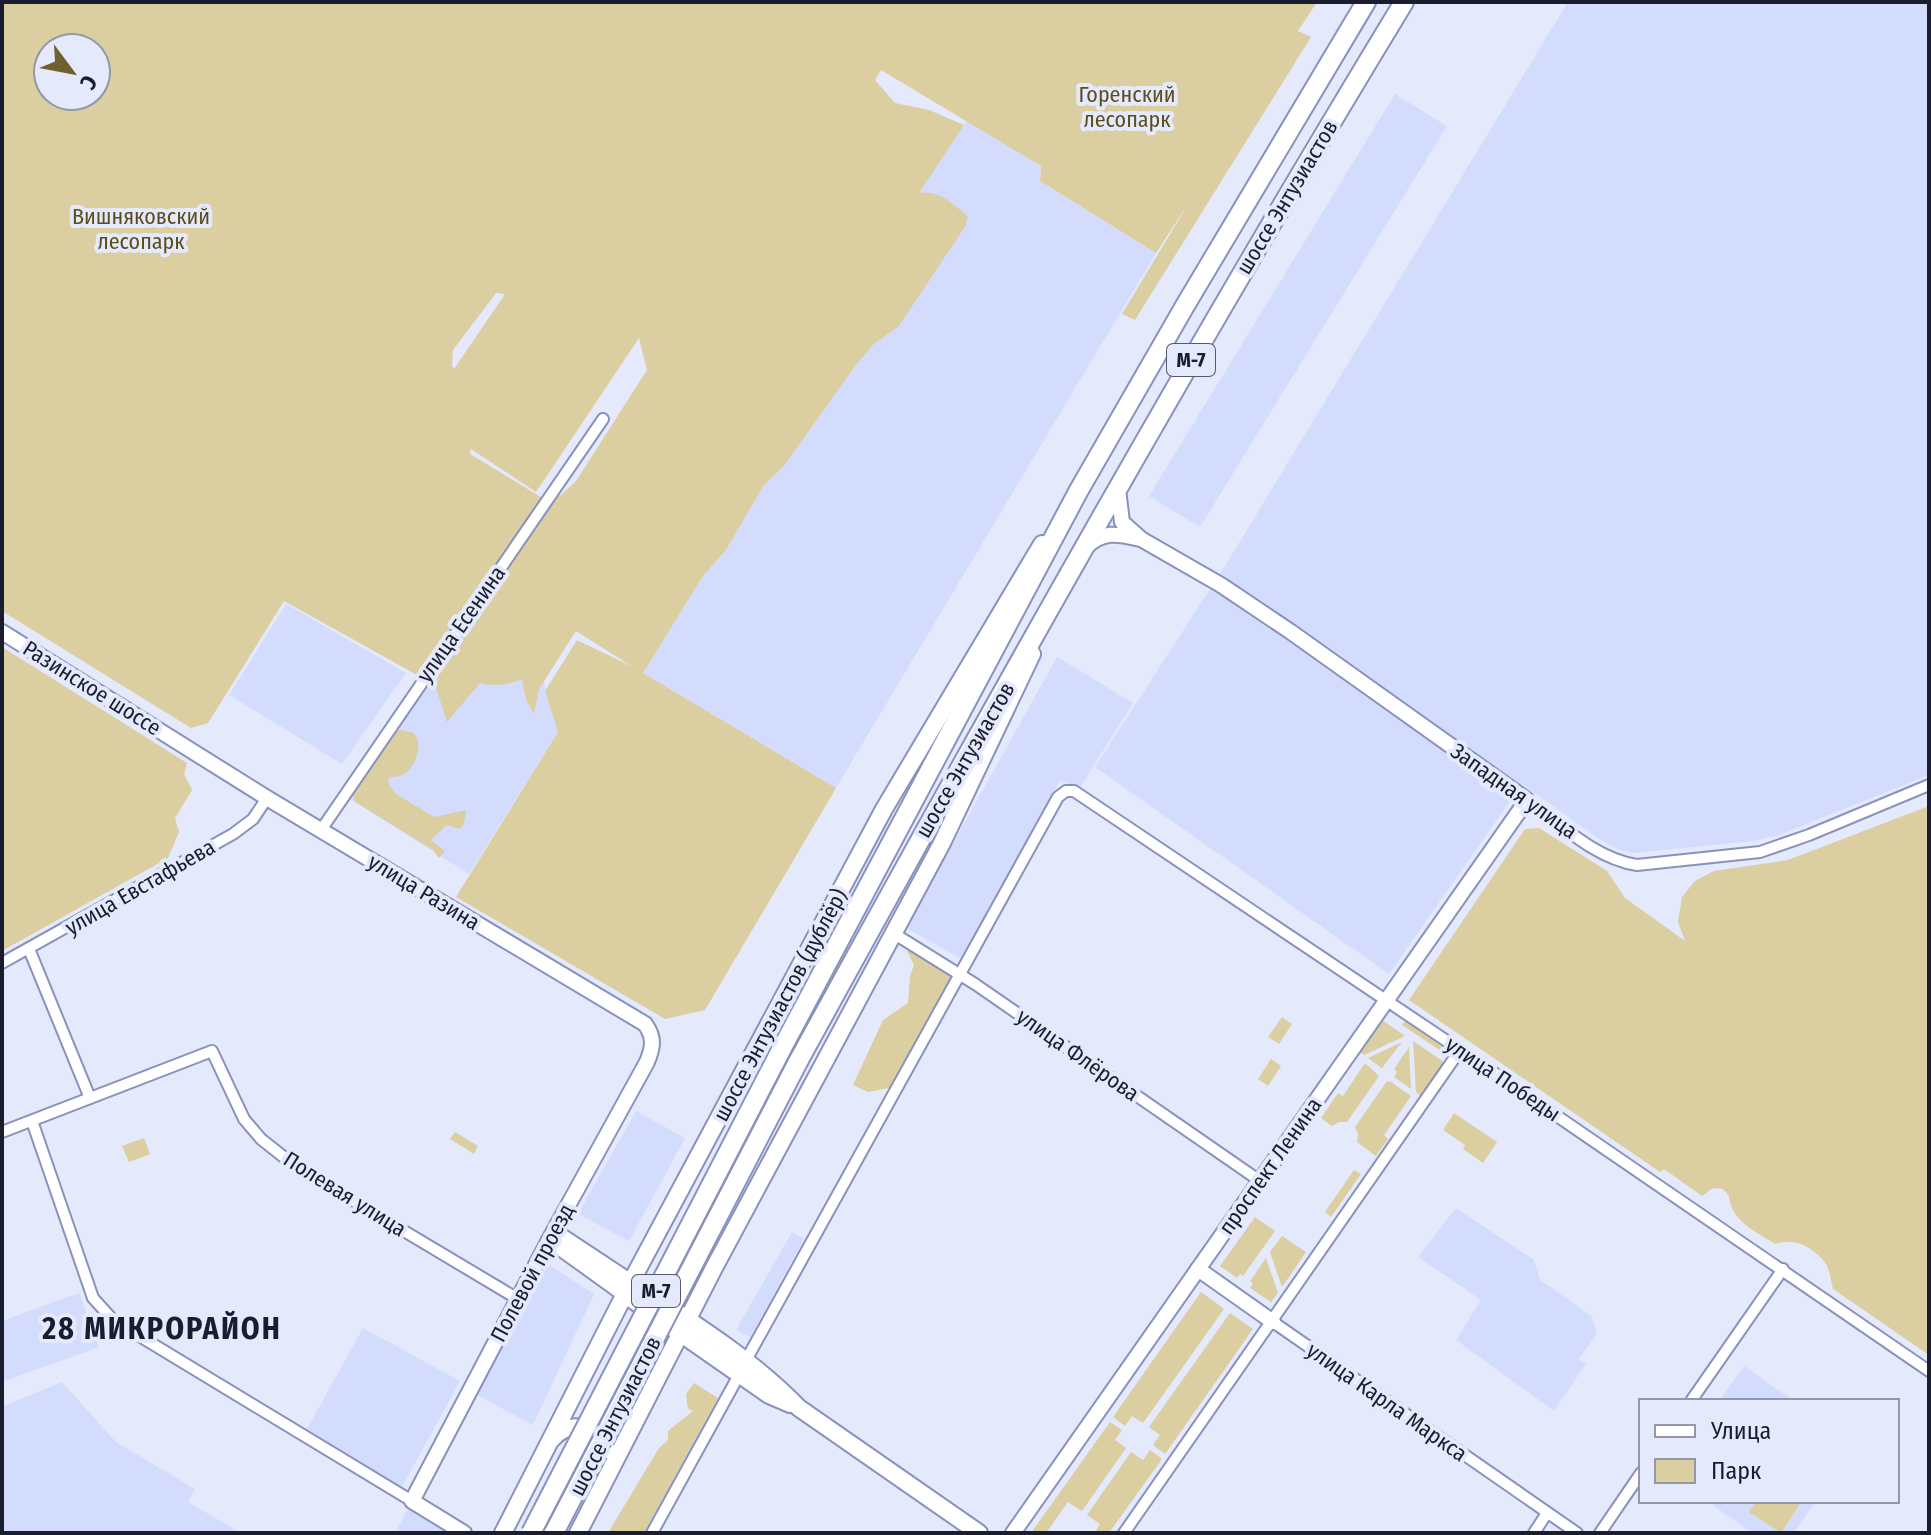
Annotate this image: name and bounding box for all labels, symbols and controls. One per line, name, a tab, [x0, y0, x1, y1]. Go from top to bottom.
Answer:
north arrow	[32, 32, 112, 112]
text: С	[74, 70, 103, 95]
park label: Горенский лесопарк	[1078, 81, 1176, 133]
street label: шоссе Энтузиастов	[1230, 115, 1344, 279]
park label: Вишняковский лесопарк	[72, 203, 210, 255]
road number: М-7	[1167, 344, 1215, 376]
street label: улица Есенина	[411, 561, 511, 687]
street label: Разинское шоссе	[18, 635, 166, 741]
street label: шоссе Энтузиастов	[910, 677, 1020, 843]
street label: Западная улица	[1445, 737, 1583, 845]
street label: улица Евстафьева	[60, 833, 220, 941]
street label: улица Разина	[363, 848, 485, 936]
street label: шоссе Энтузиастов (дублёр)	[707, 884, 853, 1126]
street label: улица Флёрова	[1012, 1003, 1144, 1107]
street label: улица Победы	[1440, 1031, 1566, 1127]
street label: проспект Ленина	[1213, 1092, 1327, 1240]
street label: Полевая улица	[279, 1146, 411, 1242]
street label: Полевой проезд	[484, 1199, 580, 1347]
road number: М-7	[632, 1275, 680, 1307]
district label: 28 МИКРОРАЙОН	[41, 1310, 282, 1347]
street label: шоссе Энтузиастов	[563, 1332, 667, 1500]
street label: улица Карла Маркса	[1302, 1337, 1472, 1467]
legend	[1639, 1399, 1899, 1503]
text: Улица	[1710, 1417, 1771, 1445]
text: Парк	[1711, 1457, 1762, 1485]

